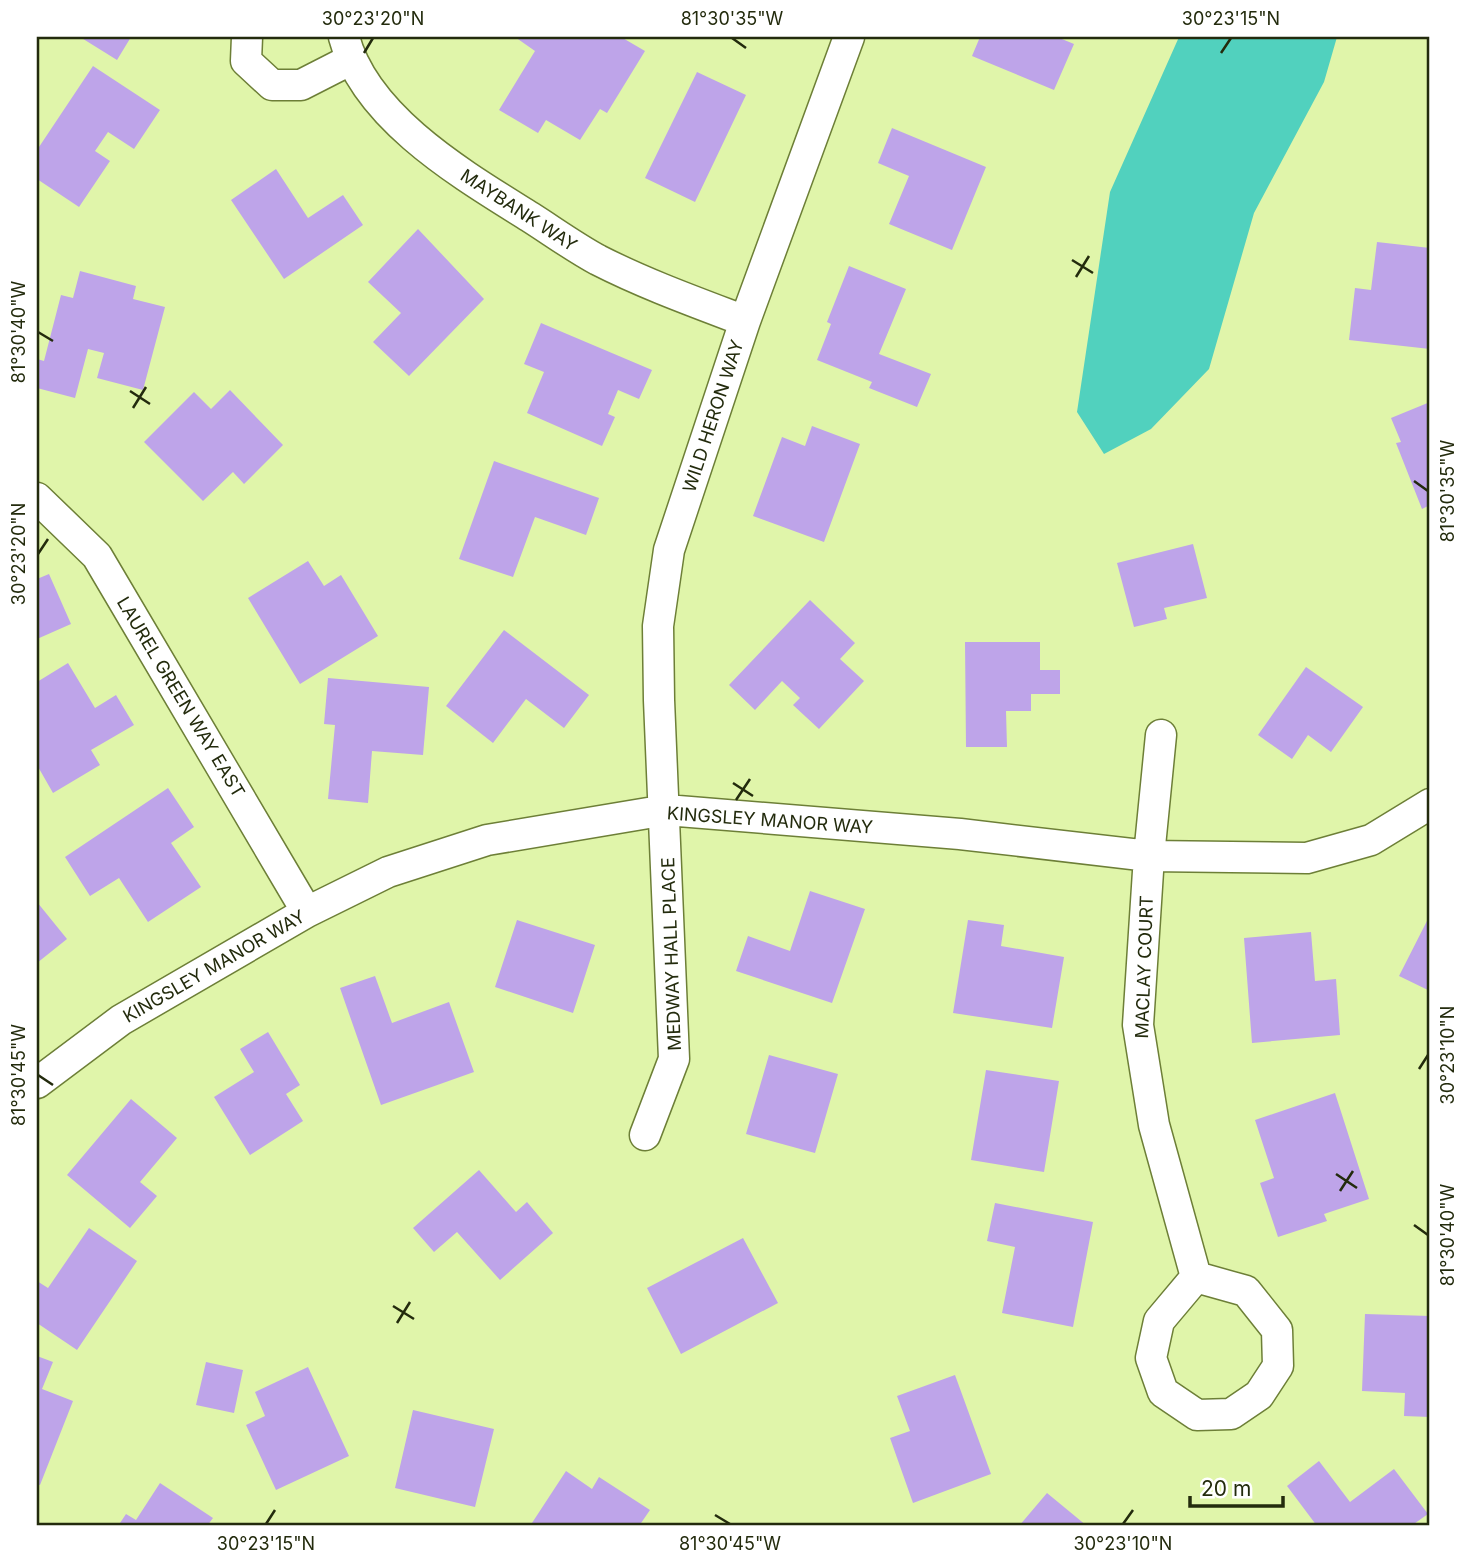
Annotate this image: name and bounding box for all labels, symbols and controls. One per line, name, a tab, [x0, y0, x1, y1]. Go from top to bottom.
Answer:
text: 30°23'20"N	[322, 8, 424, 29]
text: 81°30'35"W	[681, 8, 784, 29]
text: 30°23'15"N	[1182, 8, 1280, 29]
street label: MAYBANK WAY	[457, 165, 581, 255]
text: 81°30'40"W	[8, 280, 29, 383]
street label: WILD HERON WAY	[678, 337, 748, 495]
text: 81°30'35"W	[1437, 439, 1458, 542]
text: 30°23'20"N	[8, 503, 29, 605]
street label: LAUREL GREEN WAY EAST	[113, 593, 249, 801]
street label: KINGSLEY MANOR WAY	[666, 802, 874, 838]
street label: MEDWAY HALL PLACE	[657, 857, 685, 1051]
street label: MACLAY COURT	[1131, 895, 1157, 1039]
street label: KINGSLEY MANOR WAY	[119, 905, 309, 1027]
text: 30°23'10"N	[1437, 1006, 1458, 1104]
text: 81°30'45"W	[8, 1024, 29, 1126]
text: 81°30'40"W	[1437, 1183, 1458, 1286]
scale bar	[1190, 1465, 1283, 1509]
text: 20 m	[1201, 1476, 1251, 1501]
text: 30°23'15"N	[217, 1533, 315, 1554]
text: 81°30'45"W	[679, 1533, 781, 1554]
text: 30°23'10"N	[1074, 1533, 1172, 1554]

